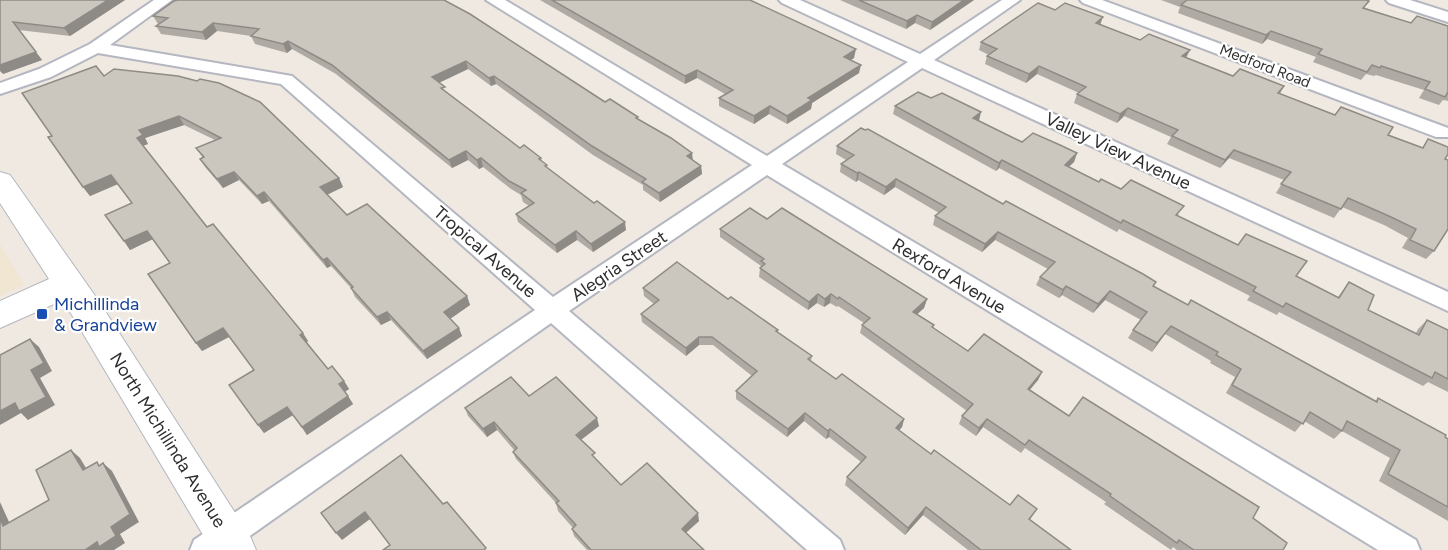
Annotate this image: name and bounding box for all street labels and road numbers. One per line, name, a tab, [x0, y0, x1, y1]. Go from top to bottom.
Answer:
street label: Medford Road	[1217, 40, 1313, 92]
street label: Valley View Avenue	[1042, 108, 1194, 194]
street label: Tropical Avenue	[429, 202, 541, 303]
street label: Alegria Street	[567, 226, 671, 306]
street label: Rexford Avenue	[888, 233, 1010, 319]
street label: North Michillinda Avenue	[105, 348, 231, 532]

